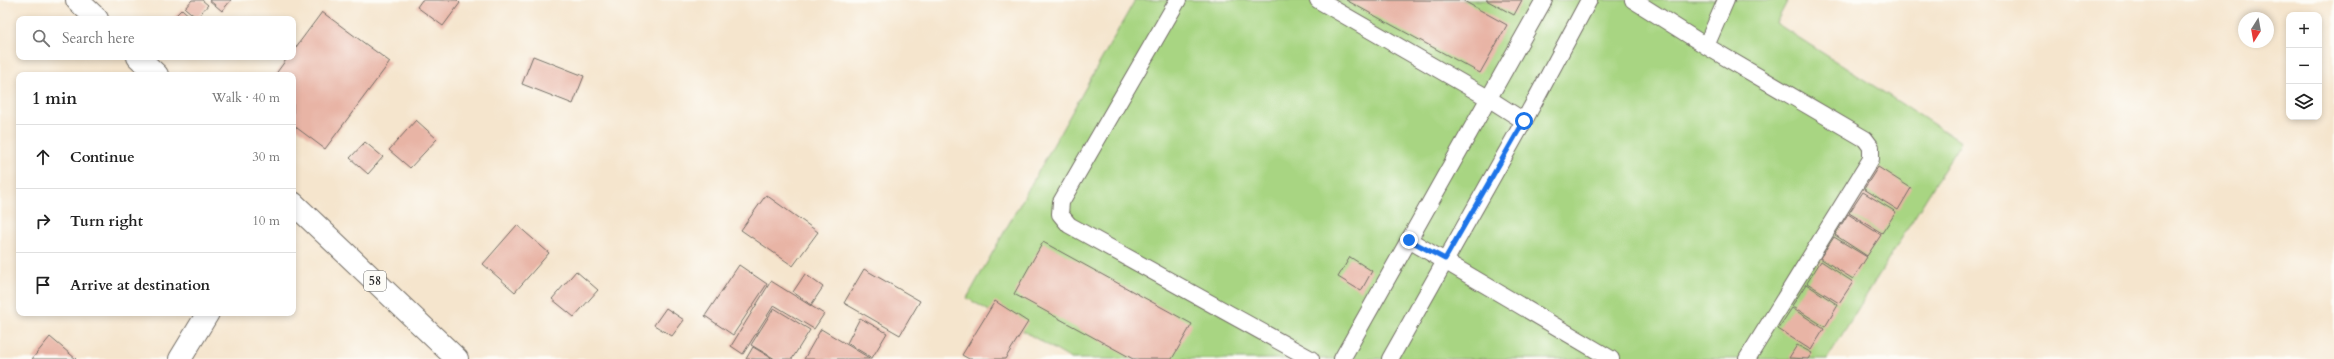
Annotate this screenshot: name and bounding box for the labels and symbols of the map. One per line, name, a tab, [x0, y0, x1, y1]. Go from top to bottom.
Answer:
north arrow	[2238, 12, 2274, 48]
route start	[1515, 112, 1533, 130]
route end	[1400, 231, 1418, 249]
road number: 58	[364, 271, 386, 291]

